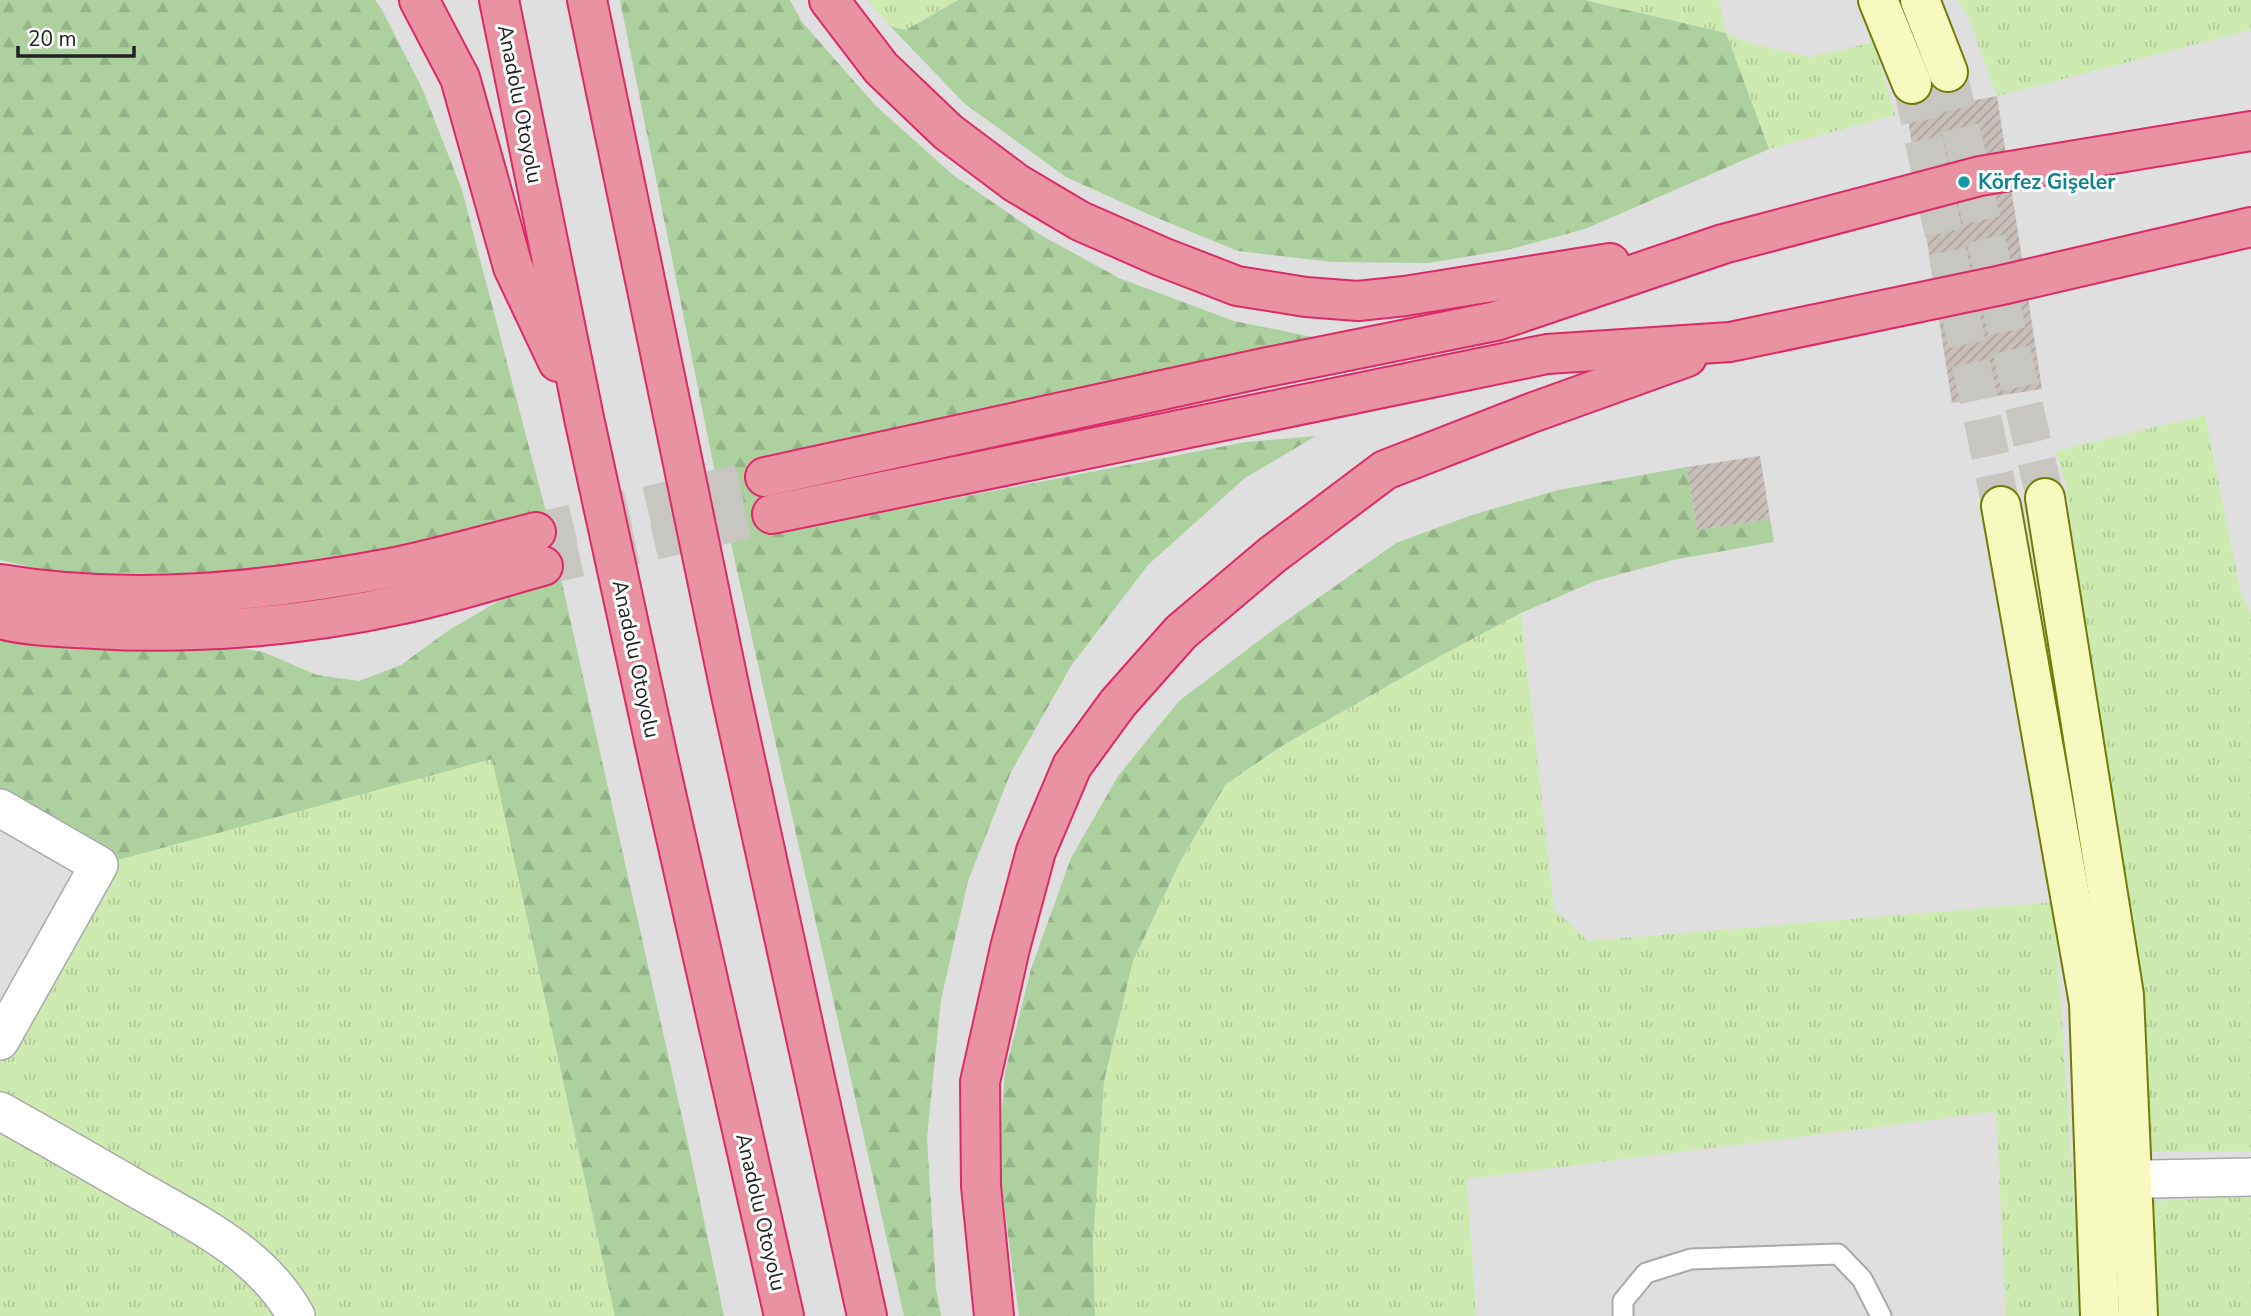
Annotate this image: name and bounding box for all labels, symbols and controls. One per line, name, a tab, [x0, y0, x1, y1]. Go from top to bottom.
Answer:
scale bar	[18, 14, 133, 58]
street label: Anadolu Otoyolu	[491, 22, 549, 186]
text: 20 m	[28, 25, 77, 53]
place label: Körfez Gişeler	[1978, 168, 2116, 196]
marker: Körfez Gişeler	[1956, 174, 1972, 190]
street label: Anadolu Otoyolu	[606, 577, 666, 741]
street label: Anadolu Otoyolu	[729, 1130, 793, 1294]

